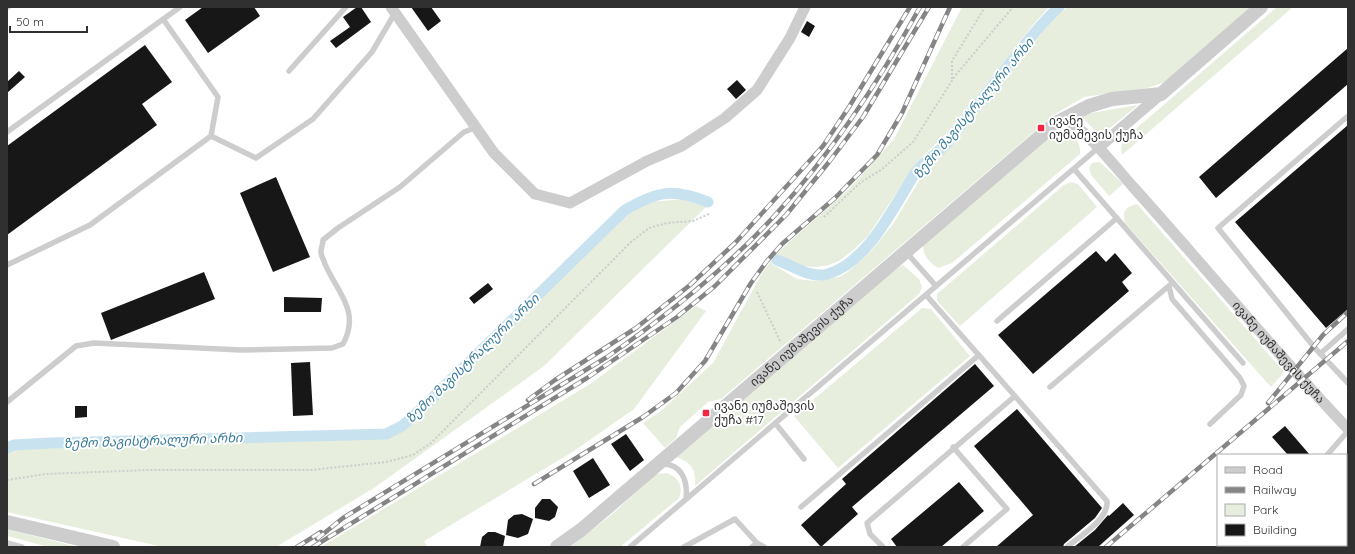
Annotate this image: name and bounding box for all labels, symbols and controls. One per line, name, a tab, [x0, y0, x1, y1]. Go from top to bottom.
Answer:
scale bar	[10, 8, 87, 34]
text: 50 m	[16, 14, 44, 29]
water label: ზემო მაგისტრალური არხი	[909, 34, 1038, 182]
place label: ივანე იუმაშევის ქუჩა	[1049, 113, 1143, 142]
marker: ივანე იუმაშევის ქუჩა	[1036, 123, 1046, 133]
water label: ზემო მაგისტრალური არხი	[402, 290, 543, 427]
street label: ივანე იუმაშევის ქუჩა	[746, 292, 856, 389]
street label: ივანე იუმაშევის ქუჩა	[1229, 298, 1328, 406]
place label: ივანე იუმაშევის ქუჩა #17	[714, 398, 815, 427]
marker: ივანე იუმაშევის ქუჩა #17	[701, 408, 711, 418]
water label: ზემო მაგისტრალური არხი	[63, 429, 243, 452]
legend	[1217, 454, 1347, 546]
text: Road	[1253, 462, 1283, 477]
text: Railway	[1253, 482, 1297, 497]
text: Park	[1253, 502, 1278, 517]
text: Building	[1253, 522, 1297, 537]

